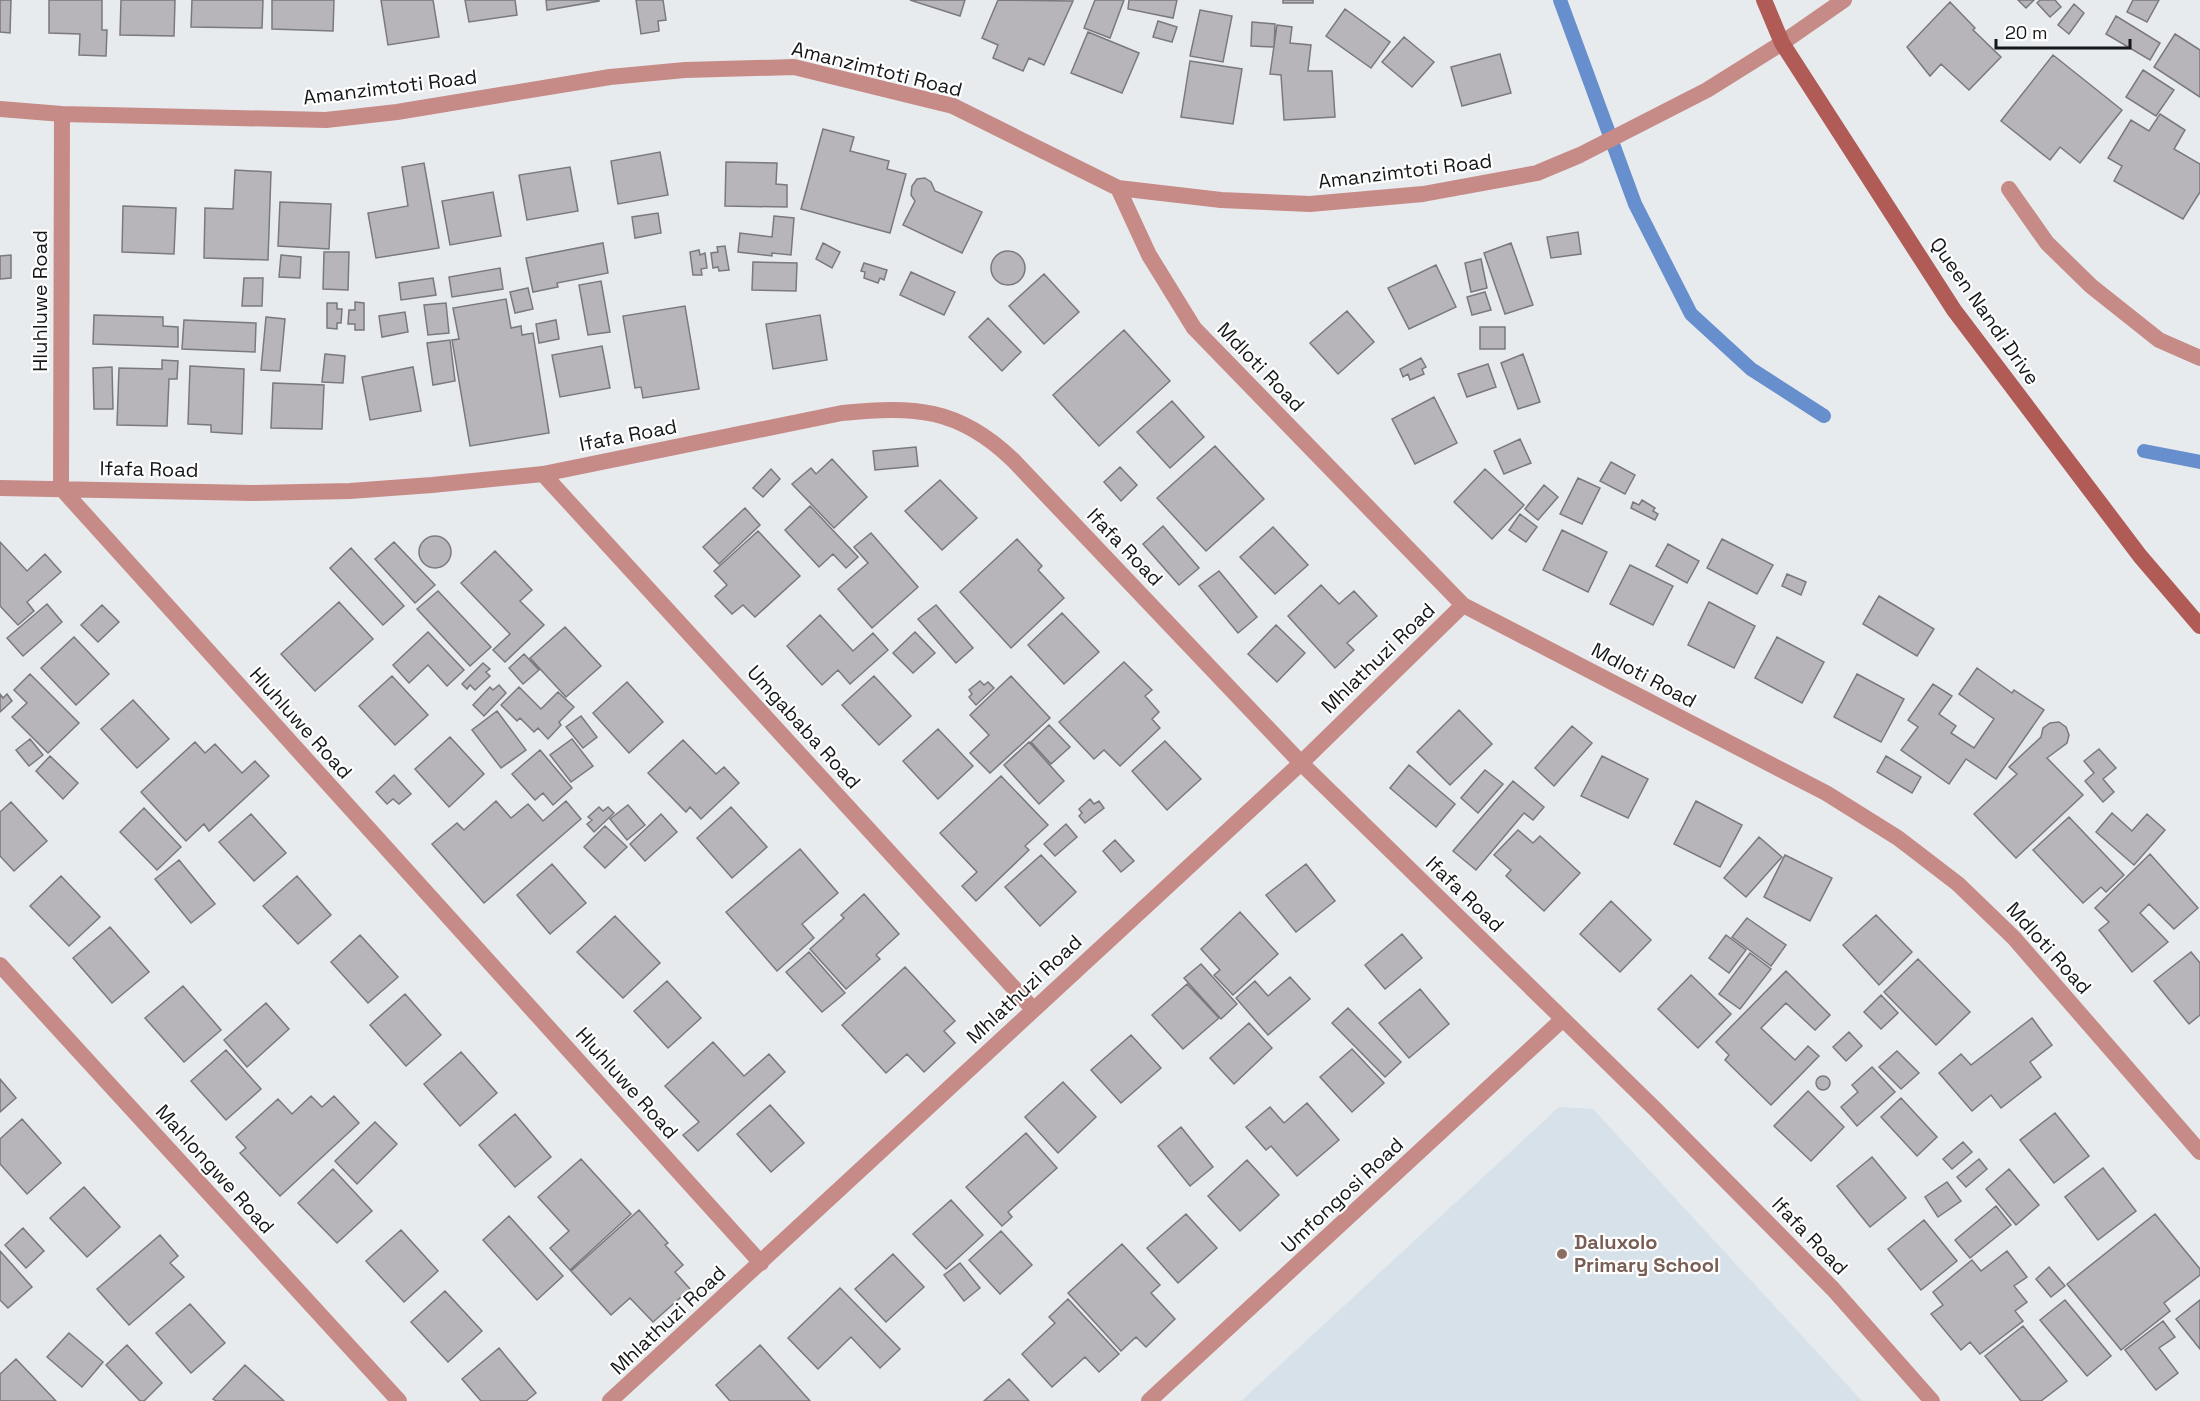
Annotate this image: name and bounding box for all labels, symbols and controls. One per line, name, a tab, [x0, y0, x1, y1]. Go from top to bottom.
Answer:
scale bar	[1996, 12, 2130, 50]
text: 20 m	[2005, 21, 2048, 44]
street label: Amanzimtoti Road	[789, 35, 965, 103]
street label: Amanzimtoti Road	[302, 63, 478, 111]
street label: Amanzimtoti Road	[1317, 147, 1493, 195]
street label: Hluhluwe Road	[27, 230, 53, 372]
street label: Queen Nandi Drive	[1924, 232, 2046, 390]
street label: Mdloti Road	[1212, 316, 1310, 418]
street label: Ifafa Road	[577, 413, 679, 457]
street label: Ifafa Road	[99, 455, 199, 483]
street label: Ifafa Road	[1081, 502, 1169, 592]
street label: Mhlathuzi Road	[1316, 597, 1440, 719]
street label: Mdloti Road	[1587, 636, 1701, 714]
street label: Umgababa Road	[742, 660, 866, 794]
street label: Hluhluwe Road	[244, 662, 358, 784]
street label: Ifafa Road	[1420, 850, 1510, 938]
street label: Mdloti Road	[2001, 896, 2097, 1000]
street label: Mhlathuzi Road	[961, 929, 1087, 1049]
street label: Hluhluwe Road	[570, 1022, 684, 1144]
street label: Mahlongwe Road	[150, 1099, 280, 1239]
street label: Umfongosi Road	[1275, 1132, 1409, 1258]
street label: Ifafa Road	[1766, 1191, 1854, 1281]
place label: Daluxolo Primary School	[1574, 1229, 1719, 1278]
marker: Daluxolo Primary School	[1555, 1247, 1569, 1261]
street label: Mhlathuzi Road	[605, 1260, 731, 1380]

